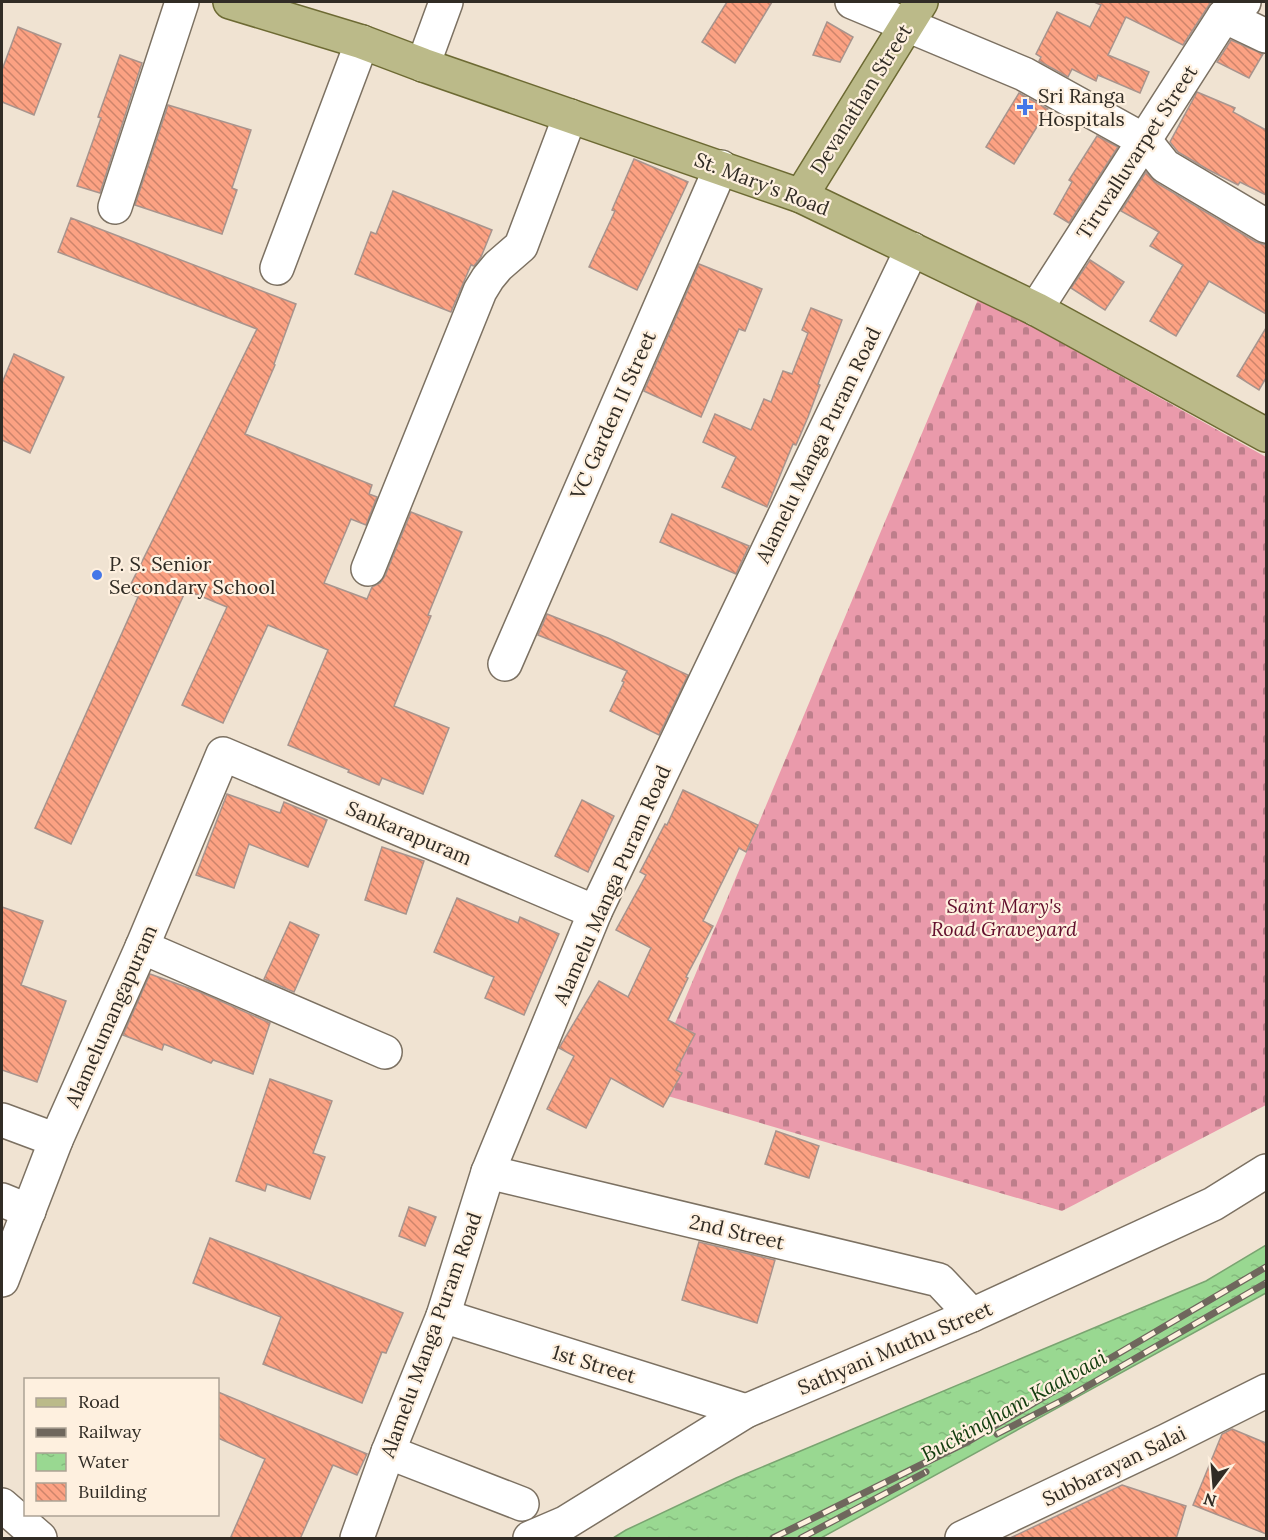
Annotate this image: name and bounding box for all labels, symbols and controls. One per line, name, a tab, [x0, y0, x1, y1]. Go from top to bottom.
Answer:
street label: Devanathan Street	[804, 19, 917, 178]
street label: Tiruvalluvarpet Street	[1071, 60, 1203, 244]
place label: Sri Ranga Hospitals	[1038, 83, 1125, 131]
marker: Sri Ranga Hospitals	[1016, 98, 1034, 116]
street label: St. Mary's Road	[691, 146, 833, 221]
street label: Alamelu Manga Puram Road	[749, 323, 886, 568]
street label: VC Garden II Street	[564, 327, 661, 504]
place label: P. S. Senior Secondary School	[109, 551, 275, 599]
marker: P. S. Senior Secondary School	[90, 568, 104, 582]
street label: Alamelu Manga Puram Road	[547, 761, 676, 1009]
street label: Sankarapuram	[342, 795, 476, 870]
park label: Saint Mary's Road Graveyard	[931, 893, 1078, 941]
street label: Alamelumangapuram	[59, 921, 162, 1112]
street label: 2nd Street	[687, 1208, 787, 1255]
street label: Alamelu Manga Puram Road	[374, 1209, 487, 1462]
street label: Sathyani Muthu Street	[794, 1295, 996, 1400]
street label: 1st Street	[549, 1339, 639, 1388]
water label: Buckingham Kaalvaai	[916, 1343, 1111, 1468]
legend	[24, 1378, 219, 1516]
text: Road	[78, 1390, 120, 1413]
text: Railway	[78, 1420, 142, 1443]
street label: Subbarayan Salai	[1038, 1420, 1190, 1511]
text: Water	[78, 1450, 129, 1473]
north arrow	[1184, 1456, 1244, 1516]
text: Building	[78, 1480, 148, 1503]
text: N	[1201, 1489, 1219, 1512]

